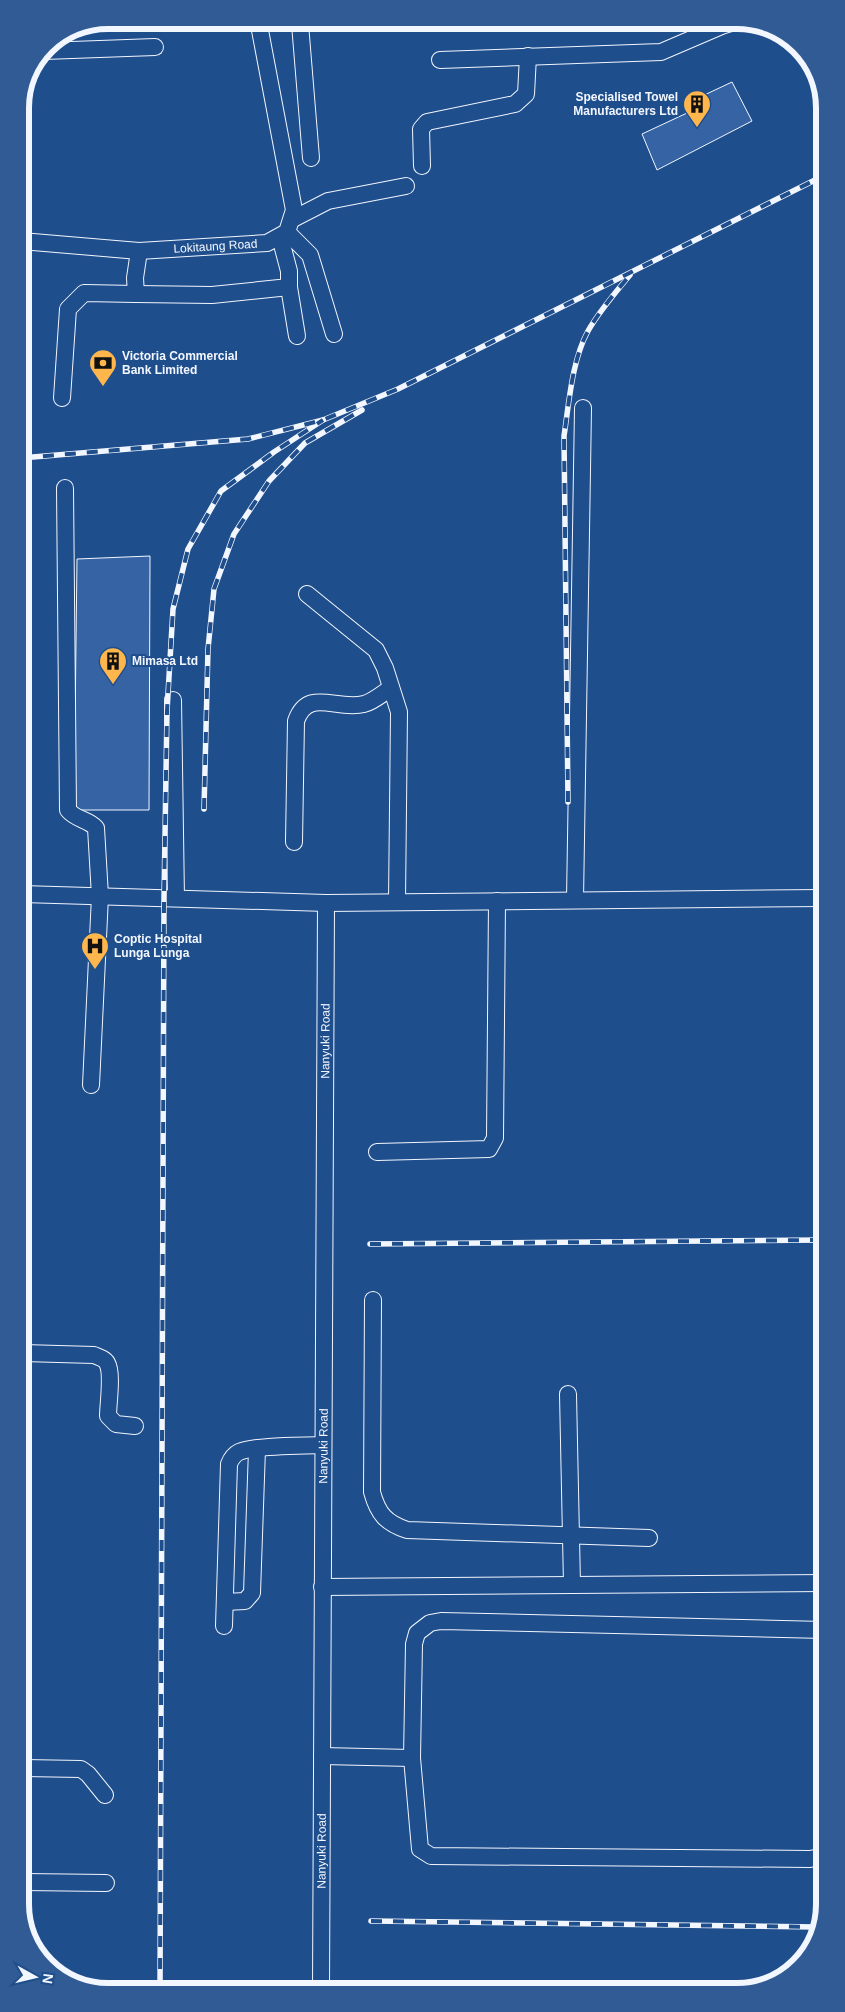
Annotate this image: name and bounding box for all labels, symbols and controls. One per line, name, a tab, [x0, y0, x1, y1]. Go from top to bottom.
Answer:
building icon: Specialised Towel Manufacturers Ltd	[682, 89, 712, 128]
place label: Specialised Towel Manufacturers Ltd	[573, 90, 678, 118]
street label: Lokitaung Road	[173, 237, 258, 256]
bank icon: Victoria Commercial Bank Limited	[88, 348, 118, 387]
place label: Victoria Commercial Bank Limited	[122, 349, 238, 377]
building icon: Mimasa Ltd	[98, 646, 128, 685]
place label: Mimasa Ltd	[132, 654, 198, 668]
hospital icon: Coptic Hospital Lunga Lunga	[80, 931, 110, 970]
place label: Coptic Hospital Lunga Lunga	[114, 932, 202, 960]
street label: Nanyuki Road	[318, 1003, 333, 1079]
street label: Nanyuki Road	[316, 1408, 331, 1484]
street label: Nanyuki Road	[314, 1813, 329, 1889]
north arrow	[10, 1952, 60, 2002]
text: N	[39, 1973, 57, 1985]

